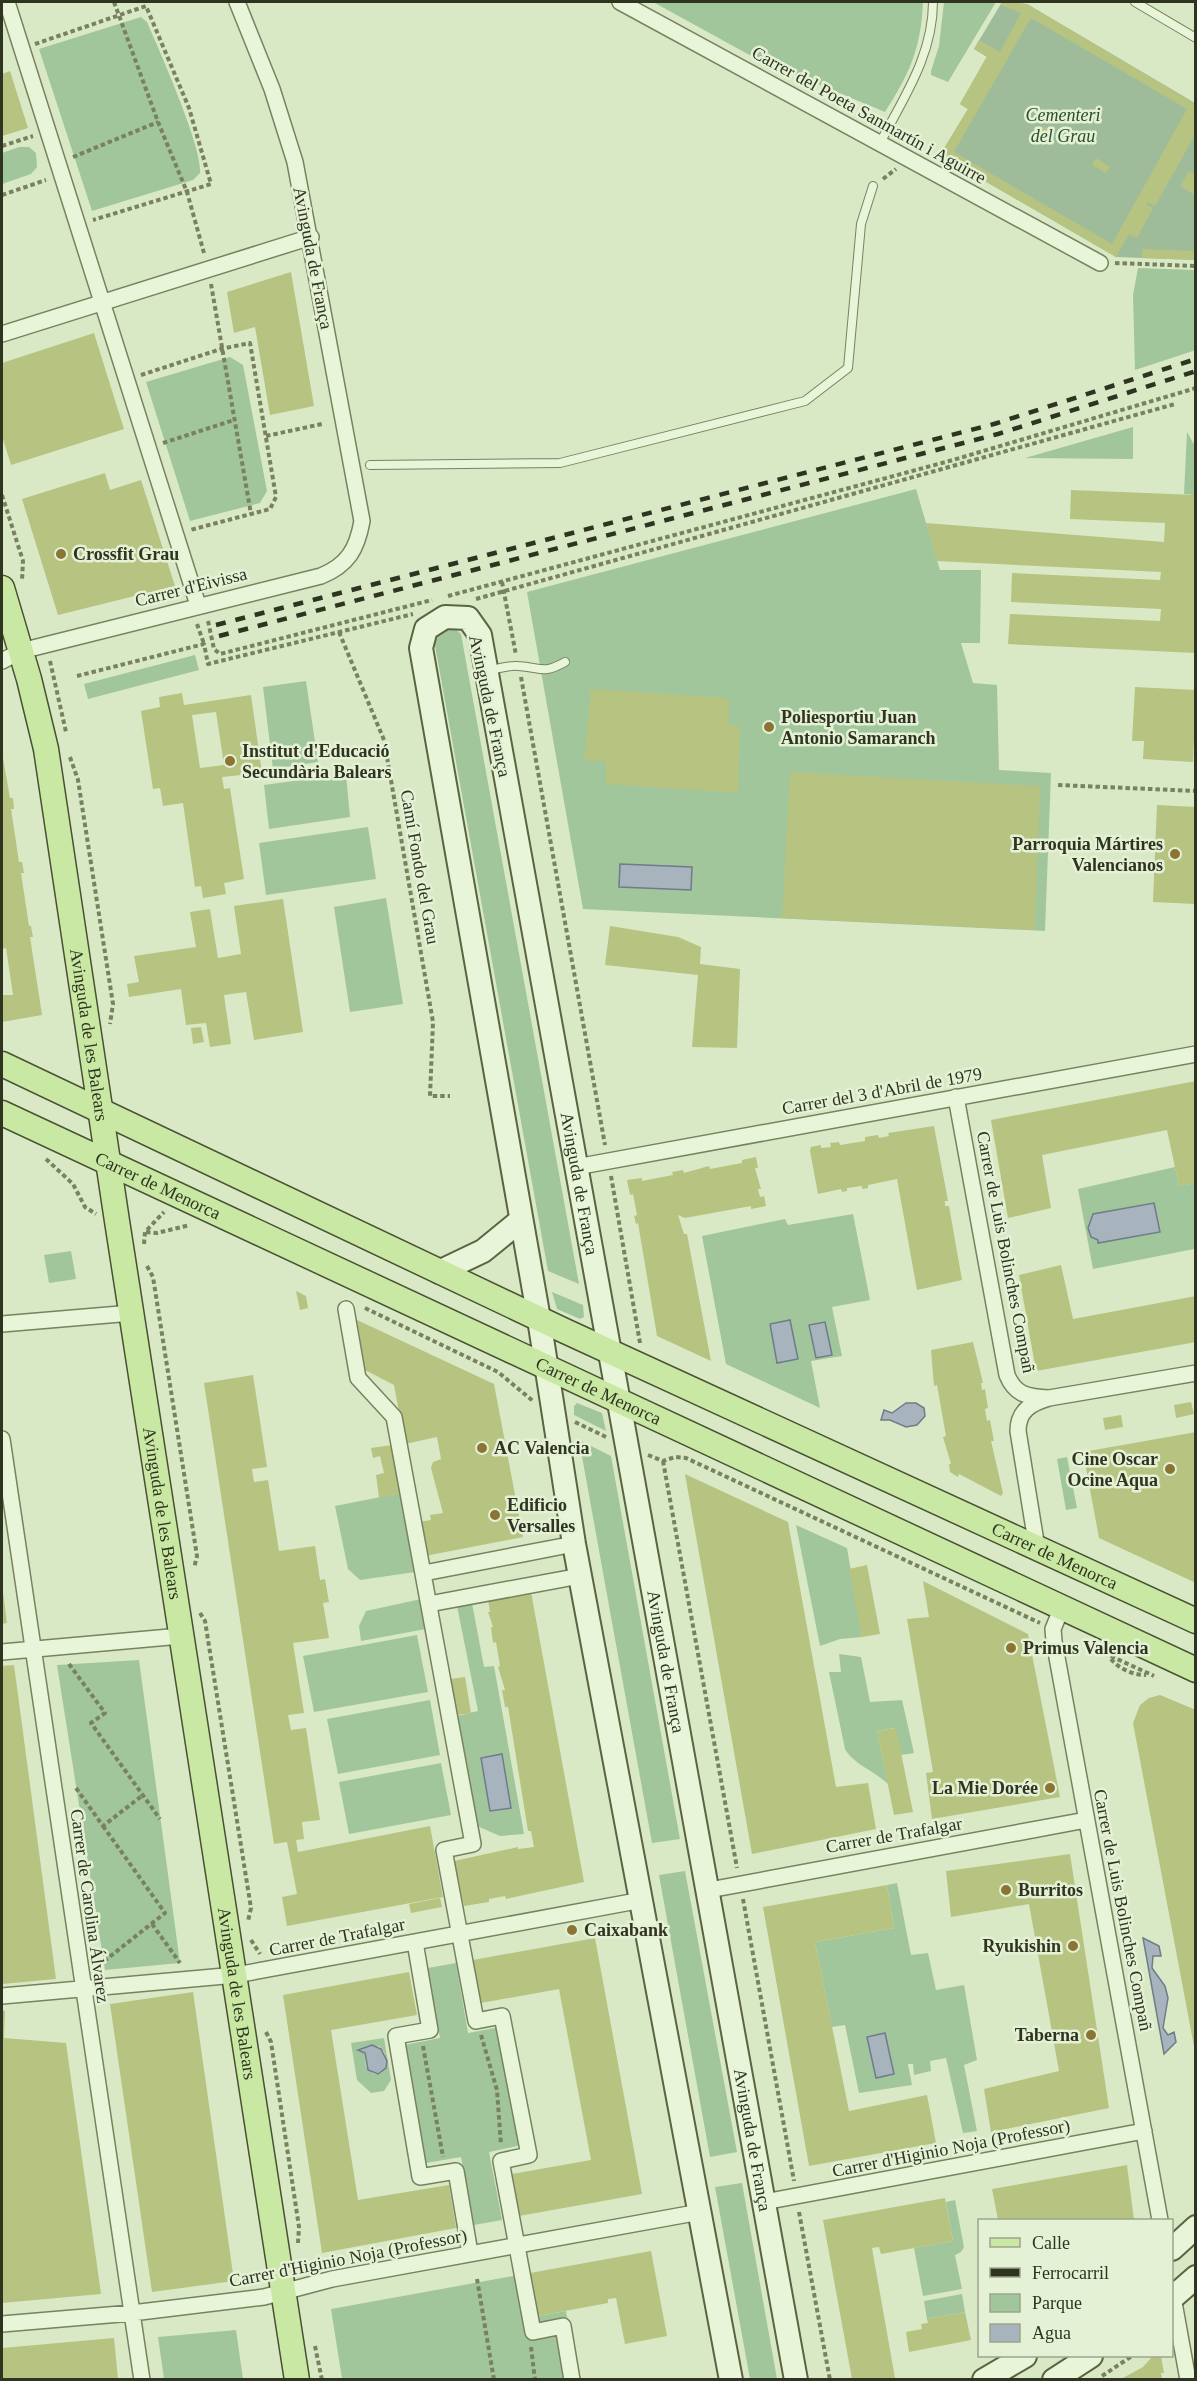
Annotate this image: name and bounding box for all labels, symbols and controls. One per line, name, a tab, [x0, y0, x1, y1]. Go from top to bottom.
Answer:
street label: Carrer del Poeta Sanmartín i Aguirre	[749, 42, 989, 188]
park label: Cementeri del Grau	[1026, 105, 1100, 146]
street label: Avinguda de França	[289, 185, 337, 331]
place label: Crossfit Grau	[73, 544, 179, 564]
marker: Crossfit Grau	[54, 547, 68, 561]
street label: Carrer d'Eivissa	[133, 563, 249, 611]
street label: Avinguda de França	[465, 633, 515, 779]
place label: Poliesportiu Juan Antonio Samaranch	[781, 707, 936, 748]
marker: Poliesportiu Juan Antonio Samaranch	[762, 720, 776, 734]
place label: Institut d'Educació Secundària Balears	[242, 741, 392, 782]
marker: Institut d'Educació Secundària Balears	[223, 754, 237, 768]
street label: Camí Fondo del Grau	[397, 788, 443, 946]
place label: Parroquia Mártires Valencianos	[1012, 834, 1163, 875]
marker: Parroquia Mártires Valencianos	[1168, 847, 1182, 861]
street label: Avinguda de les Balears	[66, 947, 112, 1122]
street label: Carrer del 3 d'Abril de 1979	[780, 1064, 984, 1118]
street label: Avinguda de França	[557, 1111, 602, 1256]
street label: Carrer de Luis Bolinches Compañ	[973, 1129, 1039, 1375]
street label: Carrer de Menorca	[92, 1148, 224, 1224]
street label: Carrer de Menorca	[532, 1353, 664, 1429]
street label: Avinguda de les Balears	[139, 1426, 186, 1601]
place label: AC Valencia	[494, 1438, 590, 1458]
marker: AC Valencia	[475, 1441, 489, 1455]
place label: Cine Oscar Ocine Aqua	[1067, 1449, 1158, 1490]
marker: Cine Oscar Ocine Aqua	[1163, 1462, 1177, 1476]
place label: Edificio Versalles	[507, 1495, 575, 1536]
marker: Edificio Versalles	[488, 1508, 502, 1522]
street label: Carrer de Menorca	[989, 1519, 1121, 1594]
street label: Avinguda de França	[643, 1589, 689, 1735]
place label: Primus Valencia	[1023, 1638, 1149, 1658]
marker: Primus Valencia	[1004, 1641, 1018, 1655]
place label: La Mie Dorée	[932, 1778, 1038, 1798]
marker: La Mie Dorée	[1043, 1781, 1057, 1795]
street label: Carrer de Luis Bolinches Compañ	[1090, 1787, 1156, 2033]
street label: Carrer de Carolina Álvarez	[66, 1808, 114, 2004]
street label: Carrer de Trafalgar	[824, 1813, 964, 1857]
place label: Burritos	[1018, 1880, 1083, 1900]
marker: Burritos	[999, 1883, 1013, 1897]
street label: Avinguda de les Balears	[214, 1906, 260, 2081]
street label: Carrer de Trafalgar	[267, 1914, 407, 1960]
place label: Caixabank	[584, 1920, 668, 1940]
marker: Caixabank	[565, 1923, 579, 1937]
place label: Ryukishin	[983, 1936, 1061, 1956]
marker: Ryukishin	[1066, 1939, 1080, 1953]
place label: Taberna	[1015, 2025, 1079, 2045]
marker: Taberna	[1084, 2028, 1098, 2042]
street label: Avinguda de França	[730, 2067, 775, 2213]
street label: Carrer d'Higinio Noja (Professor)	[830, 2115, 1072, 2182]
legend	[978, 2219, 1173, 2357]
street label: Carrer d'Higinio Noja (Professor)	[227, 2225, 469, 2292]
text: Calle	[1032, 2233, 1070, 2253]
text: Ferrocarril	[1032, 2263, 1109, 2283]
text: Parque	[1032, 2293, 1082, 2313]
text: Agua	[1032, 2323, 1071, 2343]

